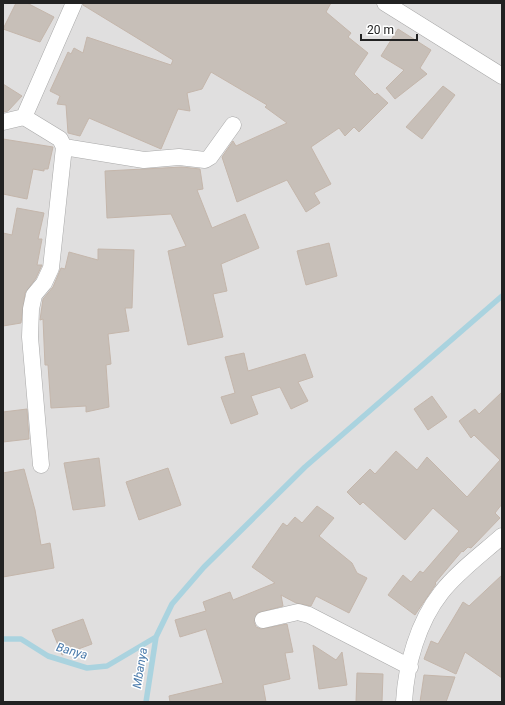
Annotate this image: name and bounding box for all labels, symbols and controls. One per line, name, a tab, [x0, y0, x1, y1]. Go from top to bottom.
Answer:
scale bar	[361, 16, 417, 42]
text: 20 m	[367, 23, 394, 37]
water label: Banya	[55, 640, 89, 662]
water label: Mbanya	[130, 647, 150, 689]

